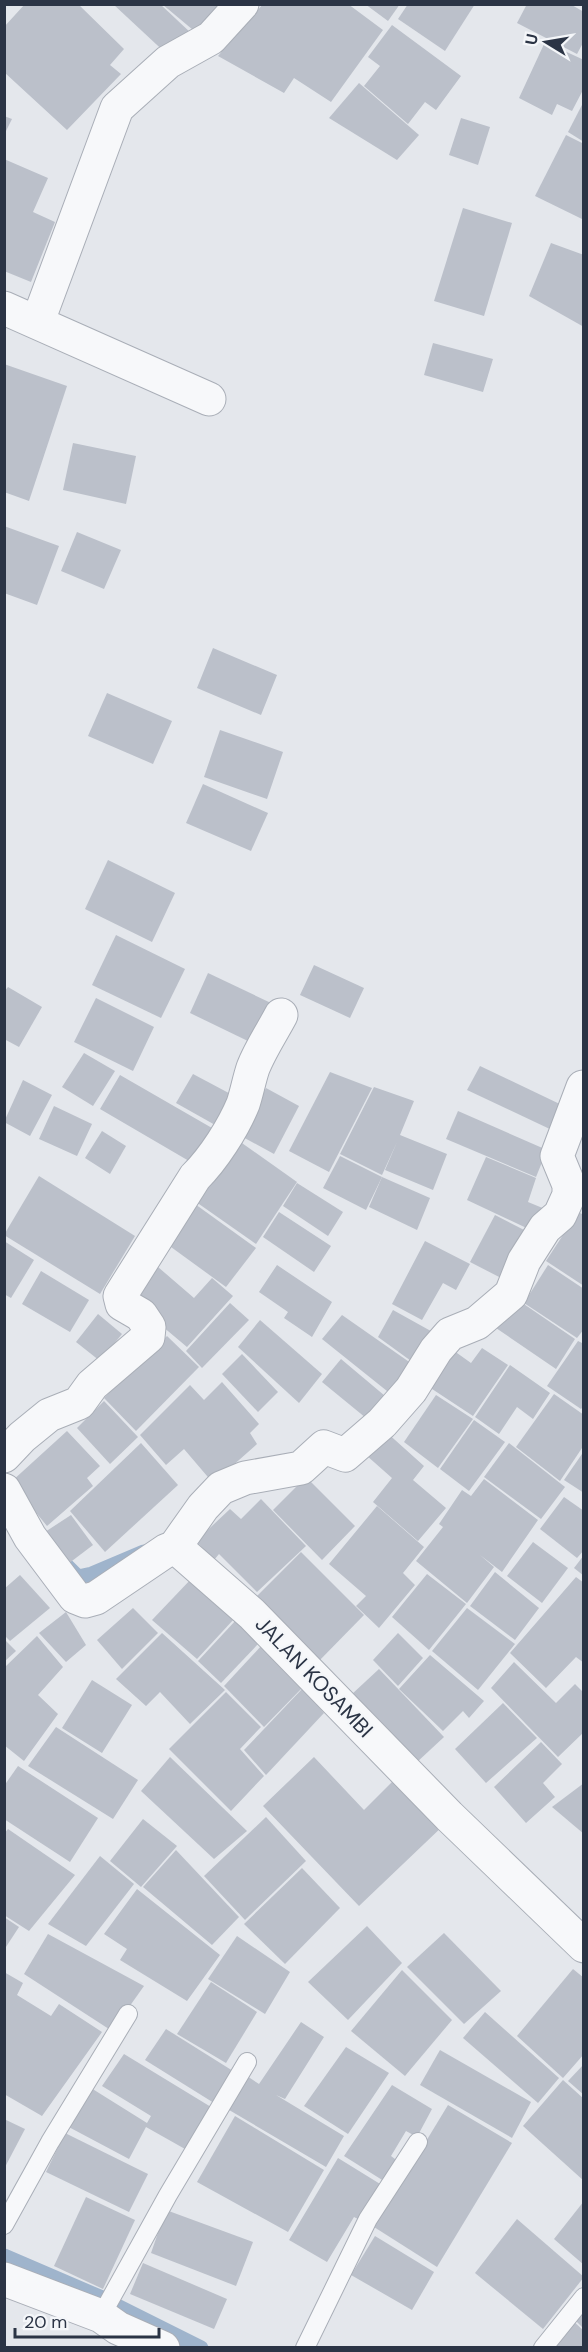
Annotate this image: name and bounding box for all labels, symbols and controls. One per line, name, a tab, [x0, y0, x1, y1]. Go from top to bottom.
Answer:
north arrow	[516, 12, 576, 72]
text: U	[520, 32, 543, 47]
street label: JALAN KOSAMBI	[249, 1610, 379, 1744]
scale bar	[15, 2301, 159, 2339]
text: 20 m	[24, 2310, 67, 2334]

